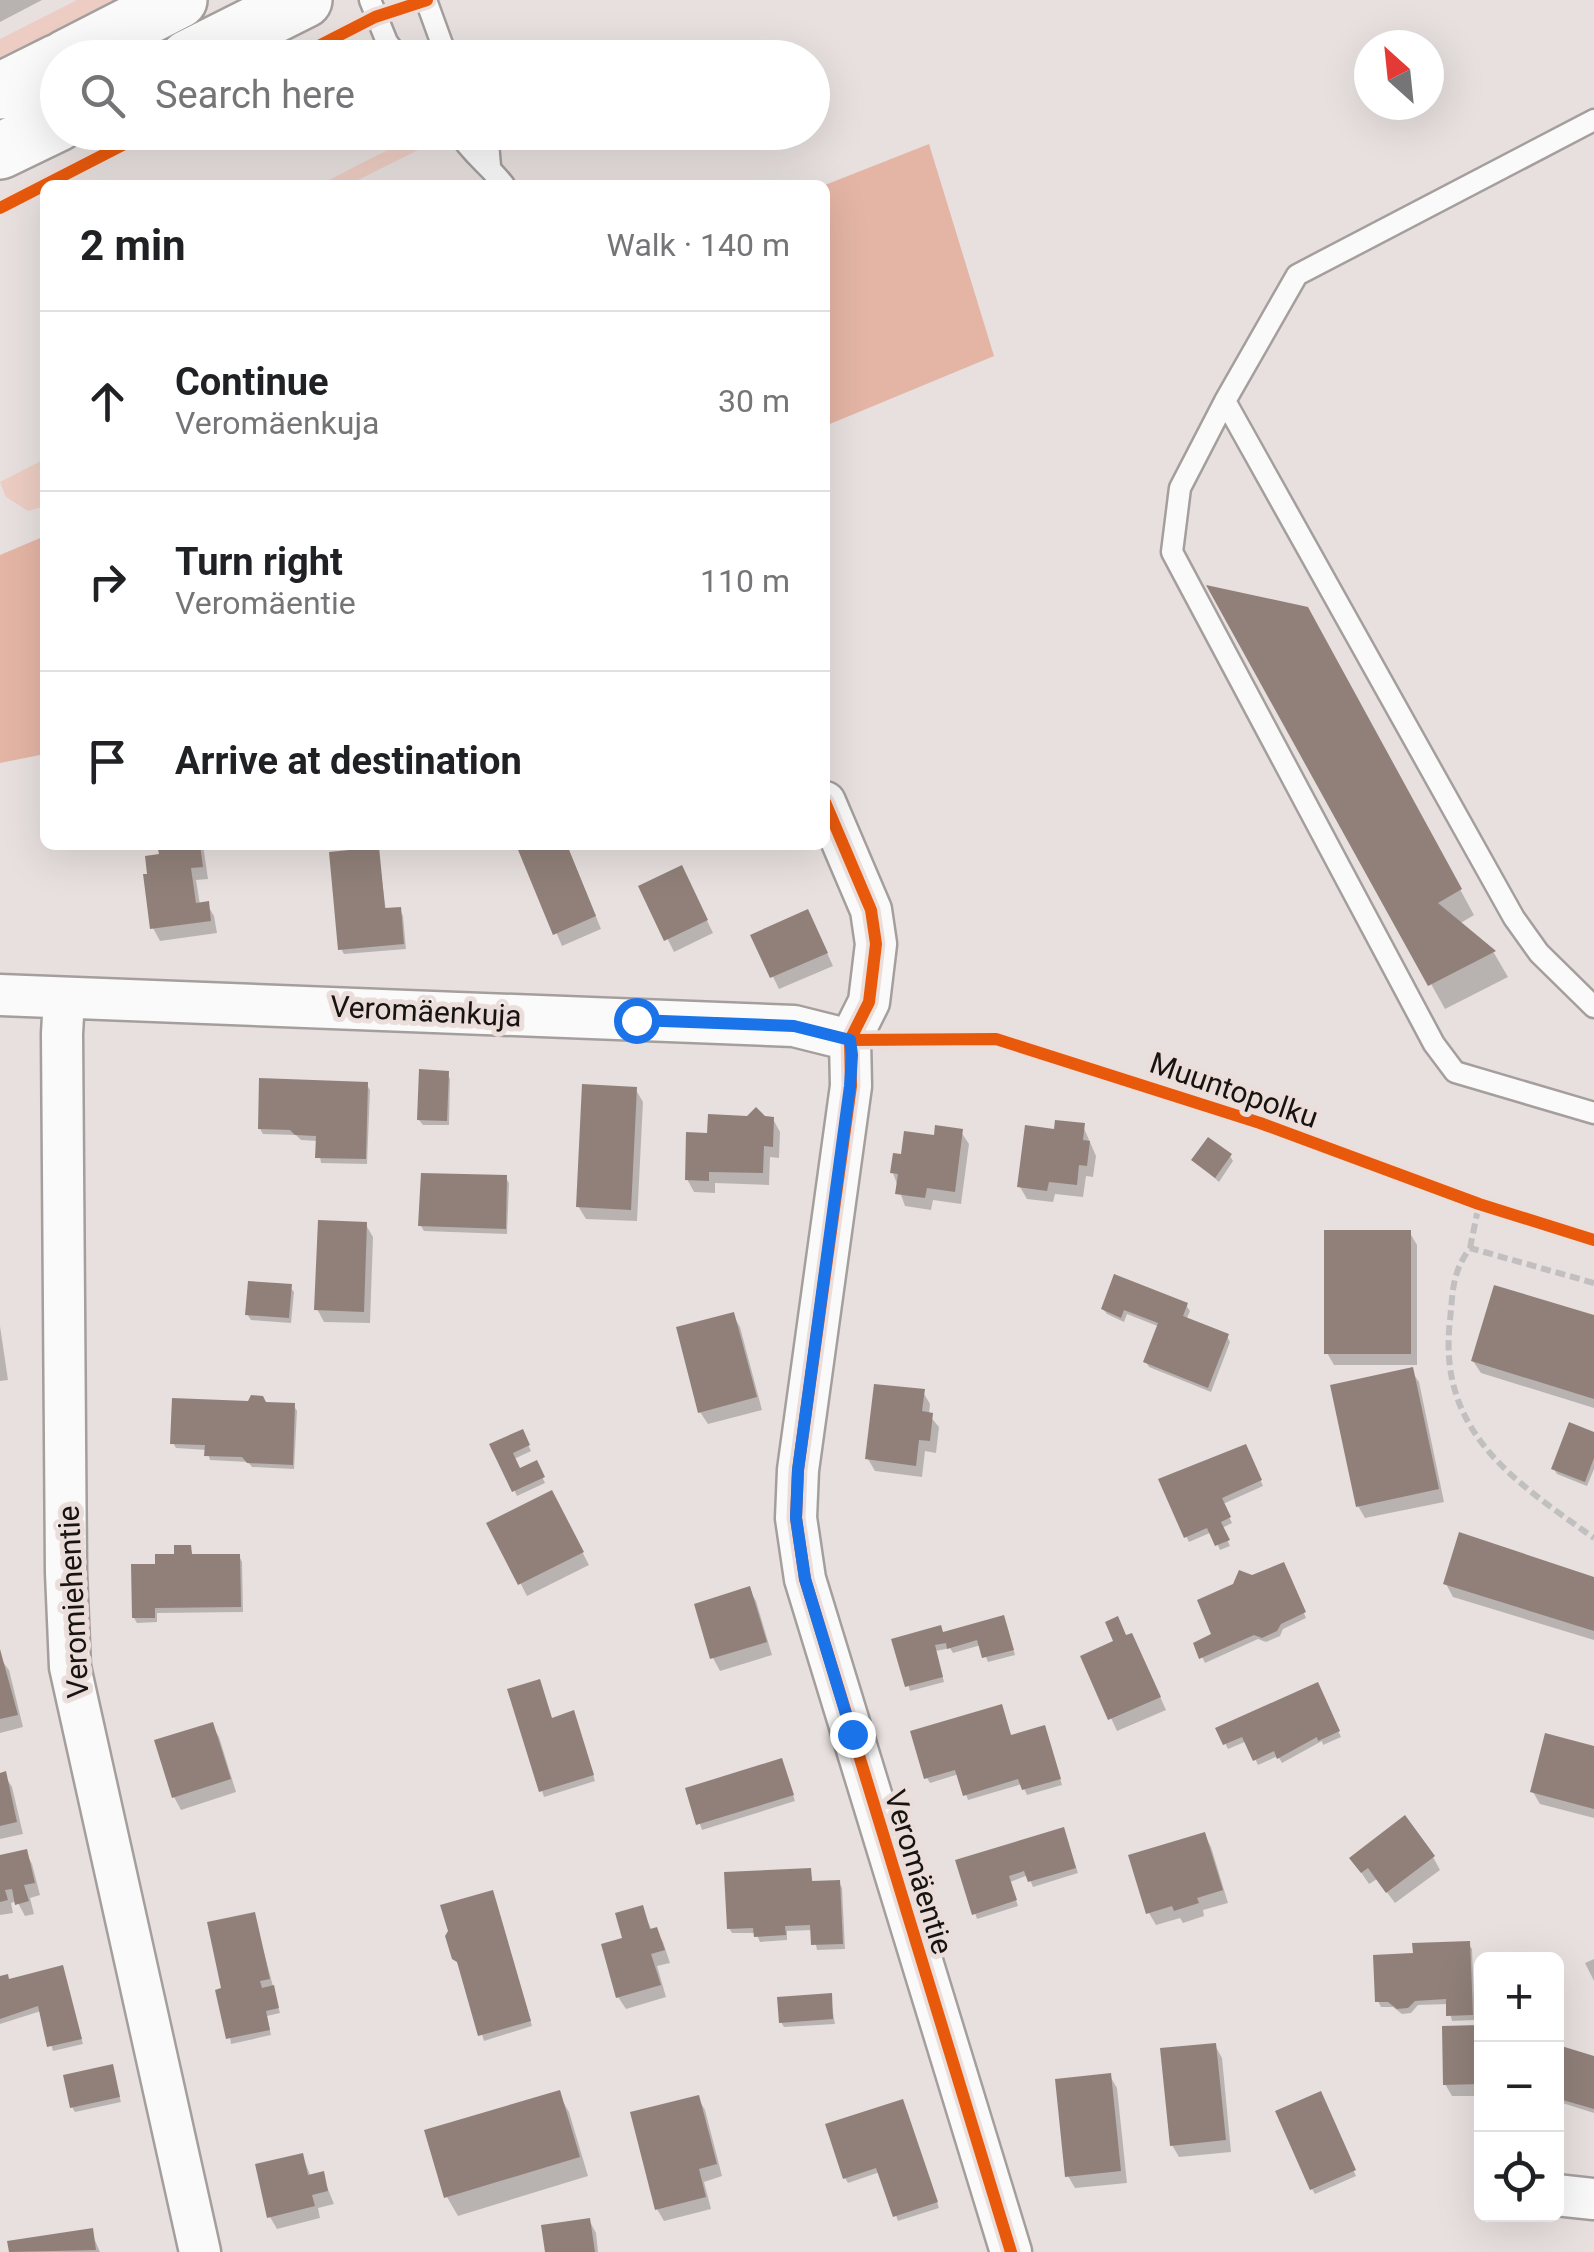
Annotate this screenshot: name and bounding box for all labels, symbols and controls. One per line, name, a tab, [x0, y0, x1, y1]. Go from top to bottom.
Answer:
north arrow	[1354, 30, 1444, 120]
search box	[40, 40, 830, 150]
icon: search	[75, 68, 130, 123]
text: Search here	[155, 73, 355, 117]
text: 2 min	[80, 221, 186, 270]
text: Walk · 140 m	[607, 226, 790, 264]
text: Continue	[175, 360, 329, 404]
icon: ahead	[80, 374, 135, 429]
text: 30 m	[718, 382, 790, 420]
text: Veromäenkuja	[175, 404, 379, 442]
text: Turn right	[175, 540, 343, 584]
icon: right	[80, 554, 135, 609]
text: 110 m	[700, 562, 790, 600]
text: Veromäentie	[175, 584, 356, 622]
icon: arrive	[80, 734, 135, 789]
text: Arrive at destination	[175, 739, 522, 783]
street label: Veromäenkuja	[329, 989, 523, 1033]
route start	[614, 998, 660, 1044]
street label: Muuntopolku	[1145, 1045, 1323, 1135]
street label: Veromiehentie	[50, 1505, 96, 1699]
route end	[830, 1712, 876, 1758]
street label: Veromäentie	[877, 1786, 961, 1958]
map controls	[1474, 1952, 1564, 2222]
button: +	[1474, 1952, 1564, 2042]
button: −	[1474, 2042, 1564, 2132]
button: locate	[1474, 2132, 1564, 2222]

